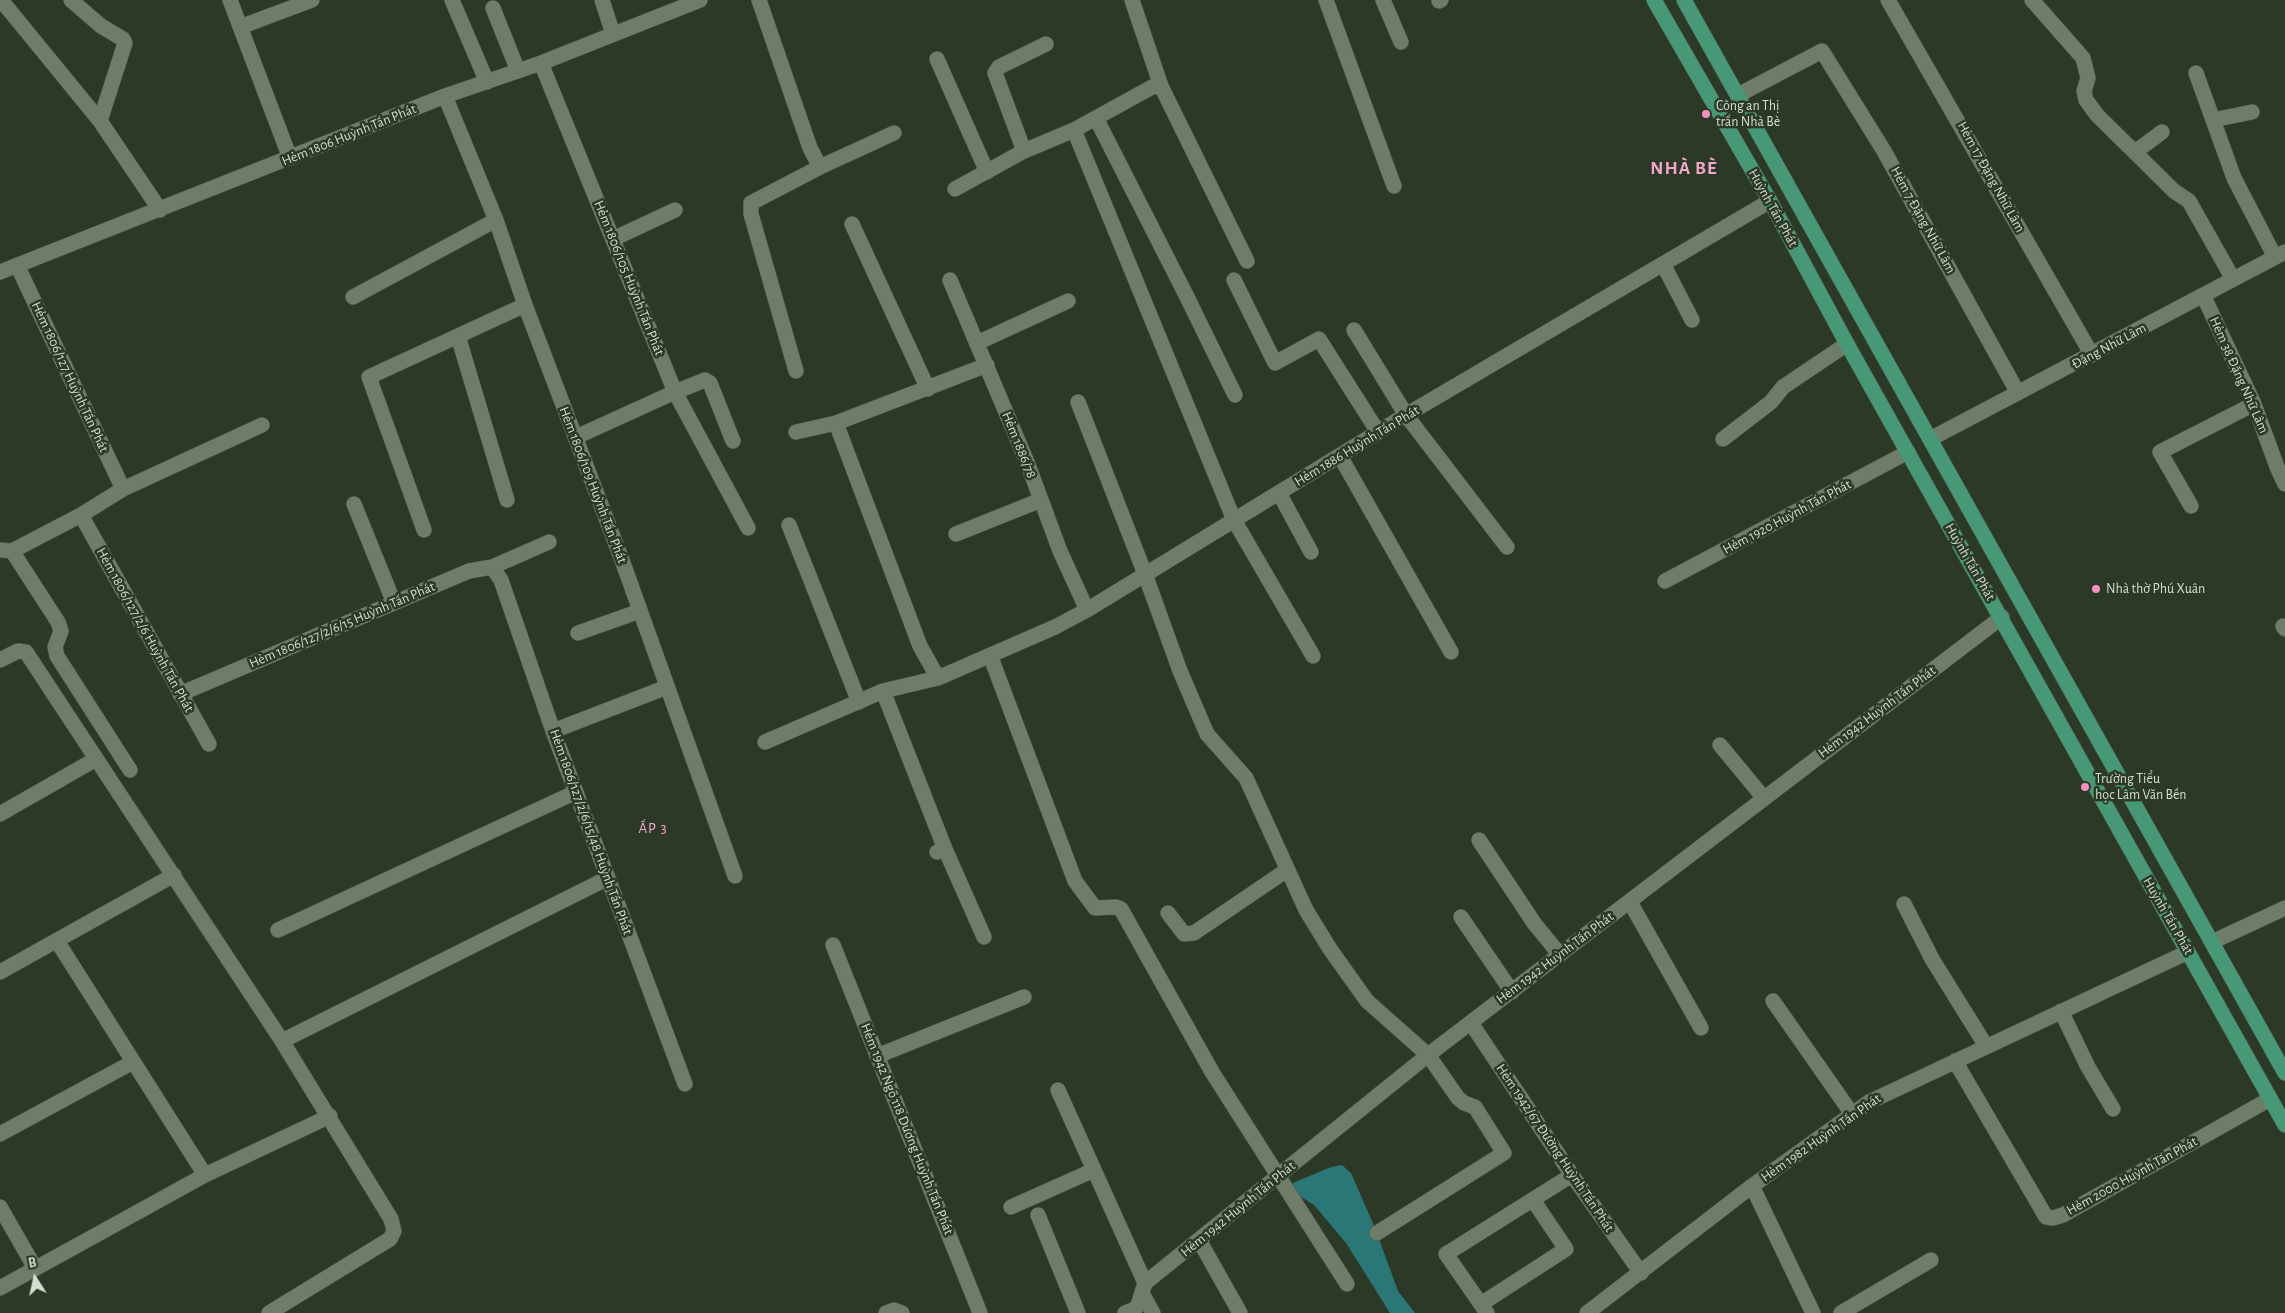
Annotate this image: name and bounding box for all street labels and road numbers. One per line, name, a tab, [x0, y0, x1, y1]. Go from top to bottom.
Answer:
street label: Hẻm 1806 Huỳnh Tấn Phát	[279, 100, 419, 170]
street label: Hẻm 17 Đặng Nhữ Lâm	[1954, 119, 2028, 235]
street label: Hẻm 7 Đặng Nhữ Lâm	[1887, 164, 1959, 276]
street label: Huỳnh Tấn Phát	[1745, 166, 1801, 250]
street label: Hẻm 1806/105 Huỳnh Tấn Phát	[590, 198, 668, 358]
street label: Hẻm 1806/127 Huỳnh Tấn Phát	[28, 299, 112, 455]
street label: Hẻm 38 Đặng Nhữ Lâm	[2206, 314, 2272, 436]
street label: Đặng Nhữ Lâm	[2069, 319, 2149, 373]
street label: Hẻm 1886 Huỳnh Tấn Phát	[1291, 402, 1423, 490]
street label: Hẻm 1806/109 Huỳnh Tấn Phát	[555, 404, 631, 566]
street label: Hẻm 1886/78	[998, 409, 1040, 481]
street label: Hẻm 1920 Huỳnh Tấn Phát	[1720, 476, 1854, 558]
street label: Huỳnh Tấn Phát	[1941, 520, 1999, 604]
street label: Hẻm 1806/127/2/6 Huỳnh Tấn Phát	[93, 545, 197, 715]
street label: Hẻm 1806/127/2/6/15 Huỳnh Tấn Phát	[246, 578, 438, 672]
street label: Hẻm 1942 Huỳnh Tấn Phát	[1815, 662, 1939, 762]
street label: Hẻm 1806/127/2/6/15/48 Huỳnh Tấn Phát	[546, 727, 636, 937]
street label: Huỳnh Tấn Phát	[2139, 874, 2197, 958]
street label: Hẻm 1942 Huỳnh Tấn Phát	[1493, 908, 1617, 1008]
street label: Hẻm 1942 Ngõ 118 Dương Huỳnh Tấn Phát	[857, 1021, 957, 1237]
street label: Hẻm 1942/67 Đường Huỳnh Tấn Phát	[1492, 1061, 1618, 1235]
street label: Hẻm 1982 Huỳnh Tấn Phát	[1758, 1090, 1884, 1186]
street label: Hẻm 2000 Huỳnh Tấn Phát	[2064, 1133, 2200, 1219]
street label: Hẻm 1942 Huỳnh Tấn Phát	[1177, 1158, 1299, 1260]

